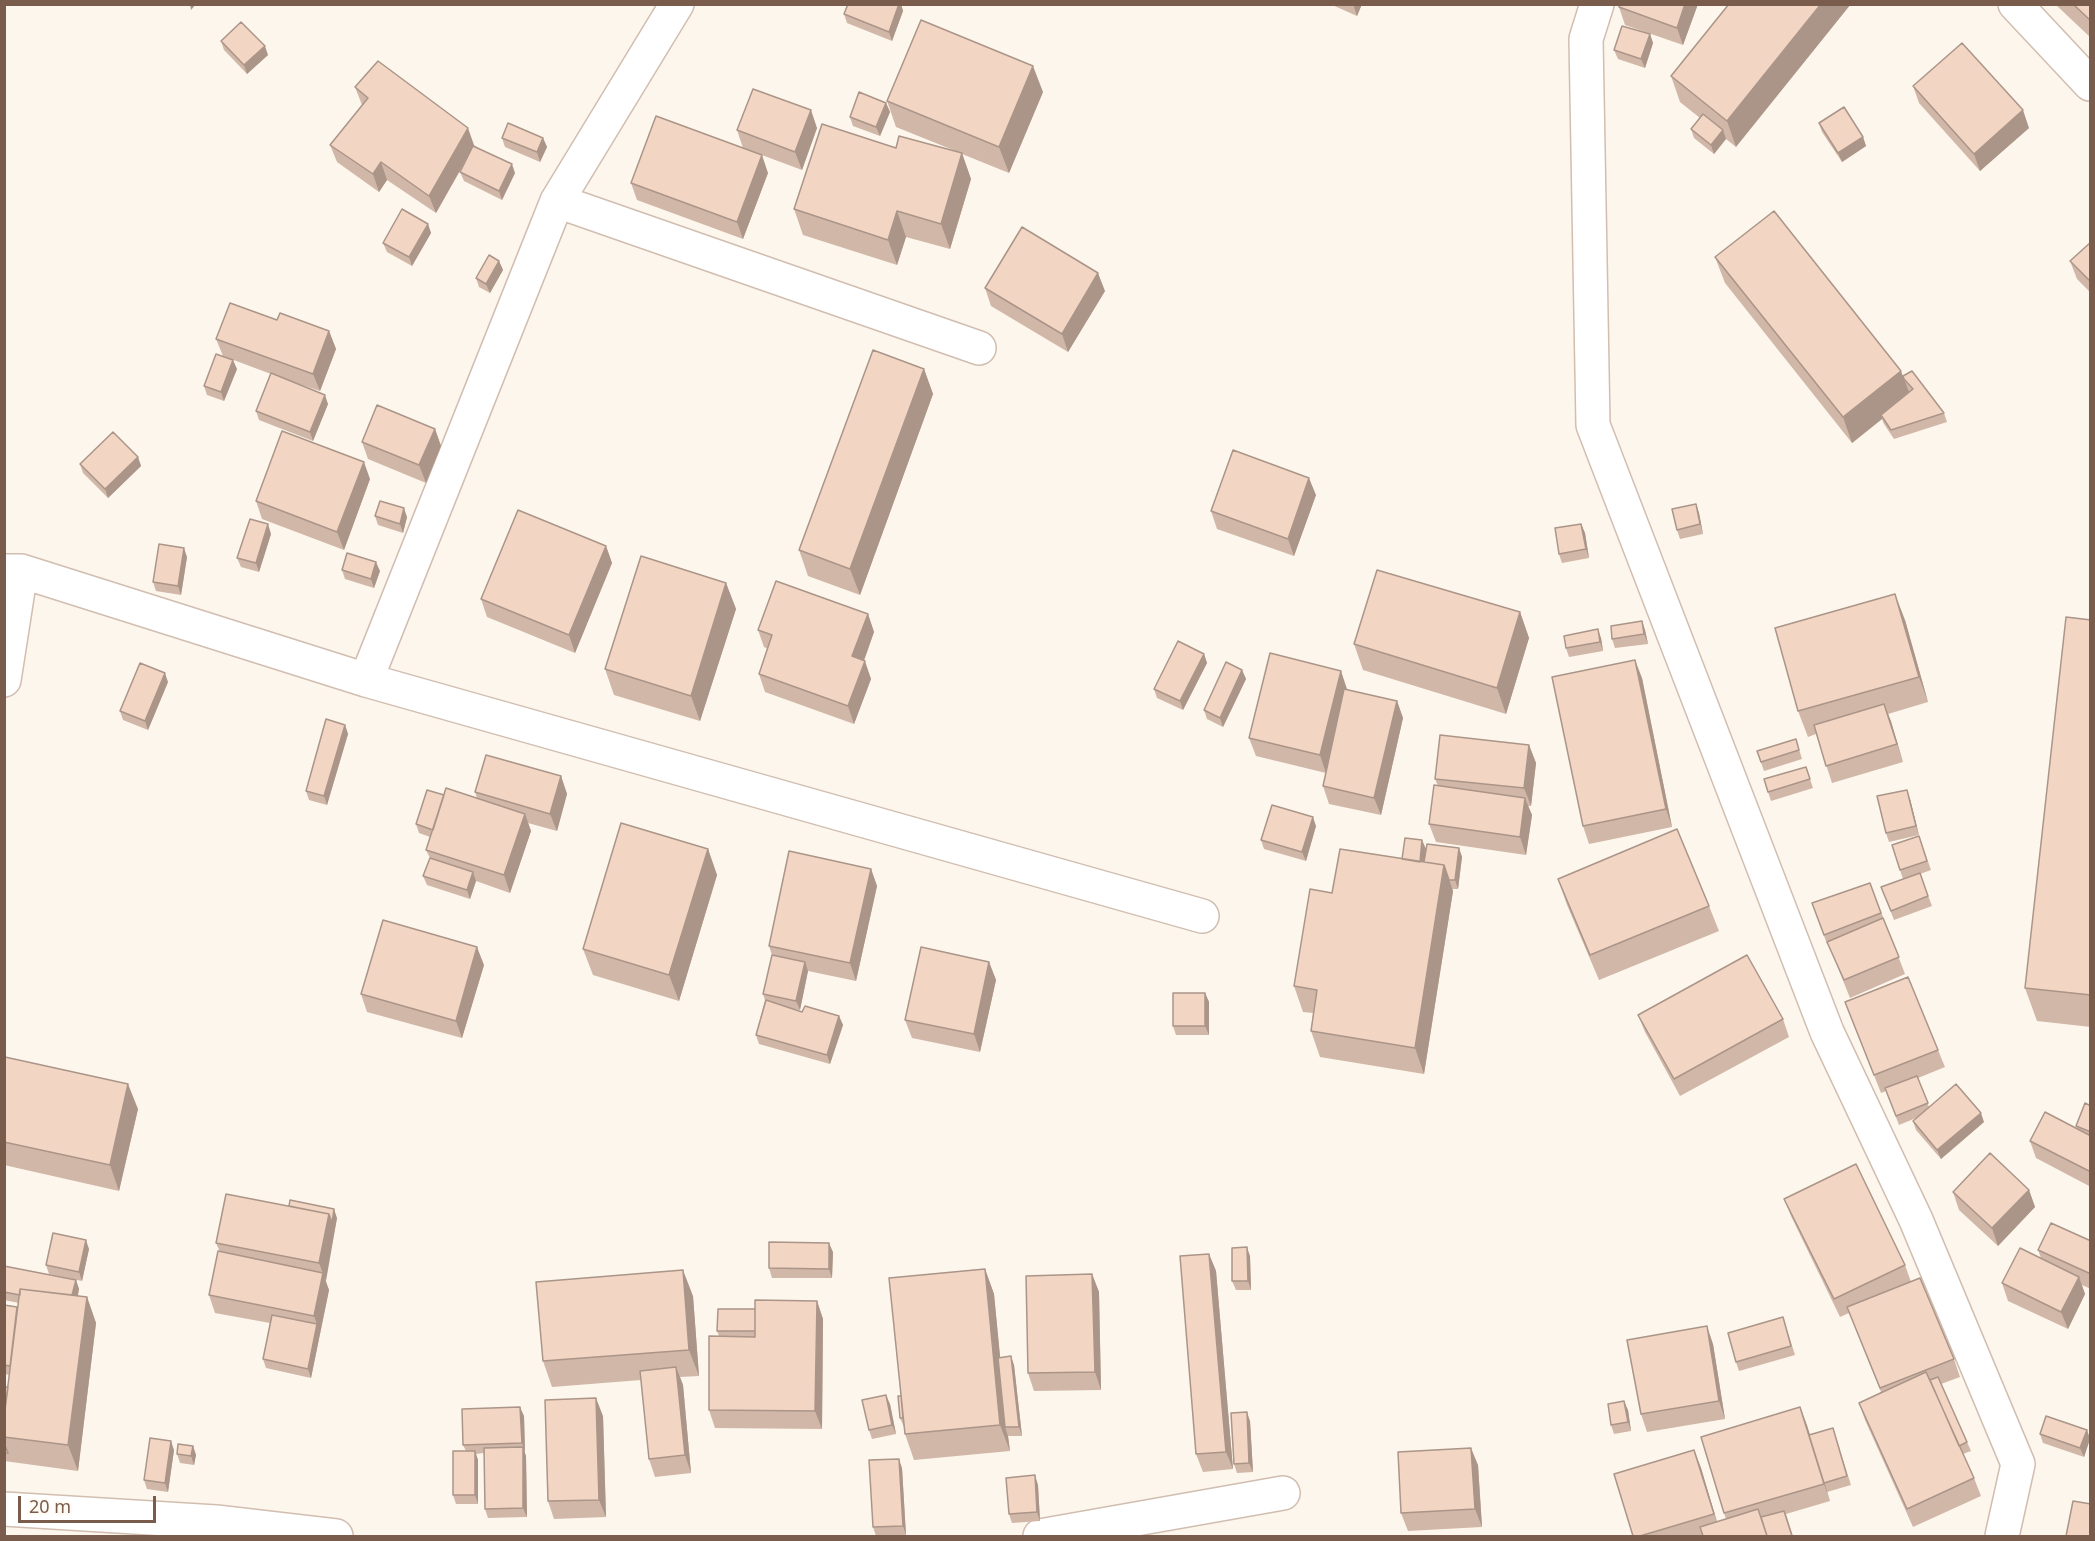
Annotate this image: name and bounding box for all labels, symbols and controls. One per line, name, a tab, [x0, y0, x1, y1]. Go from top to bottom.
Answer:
scale bar	[21, 1484, 159, 1522]
text: 20 m	[29, 1494, 71, 1518]

